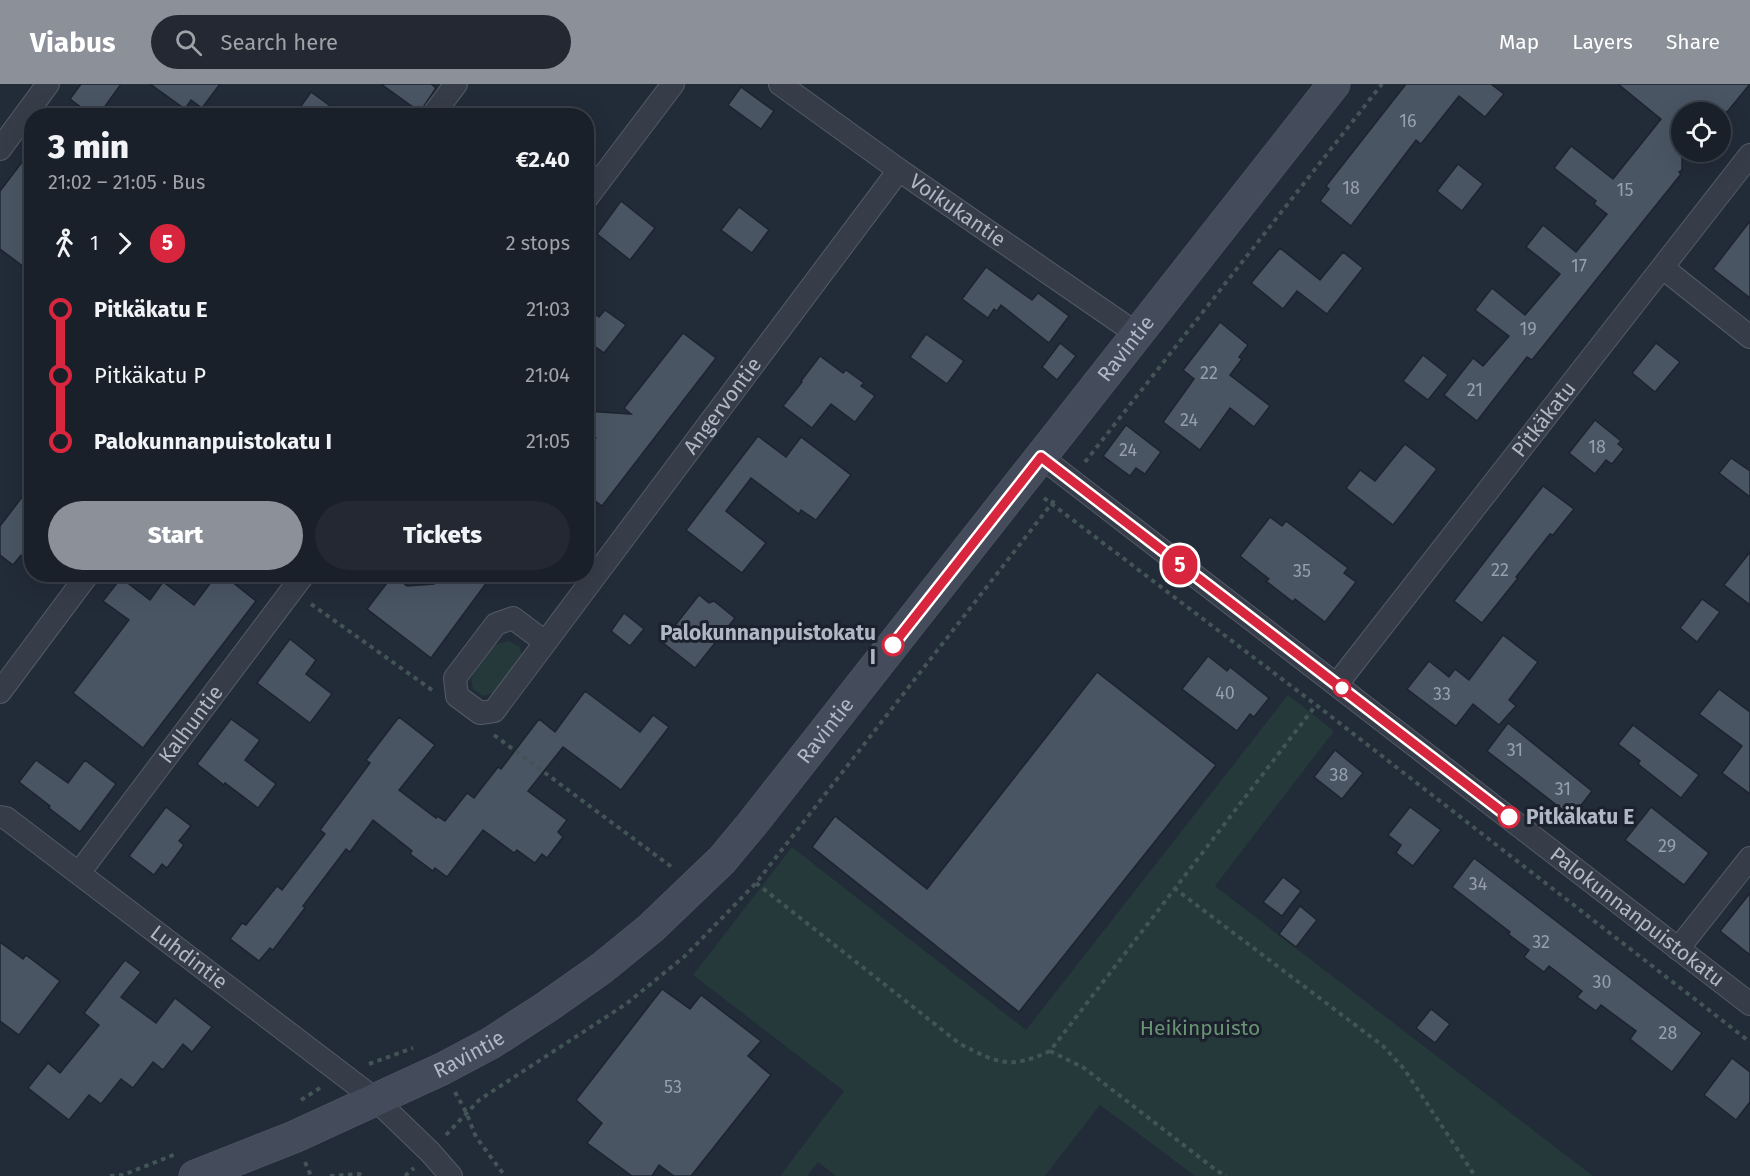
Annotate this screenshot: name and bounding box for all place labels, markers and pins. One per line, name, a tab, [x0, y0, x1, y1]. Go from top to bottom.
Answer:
place label: Palokunnanpuistokatu I	[660, 620, 876, 670]
marker: Palokunnanpuistokatu I	[882, 634, 904, 656]
unlabelled marker	[1333, 679, 1351, 697]
place label: Pitkäkatu E	[1526, 804, 1634, 830]
marker: Pitkäkatu E	[1498, 806, 1520, 828]

